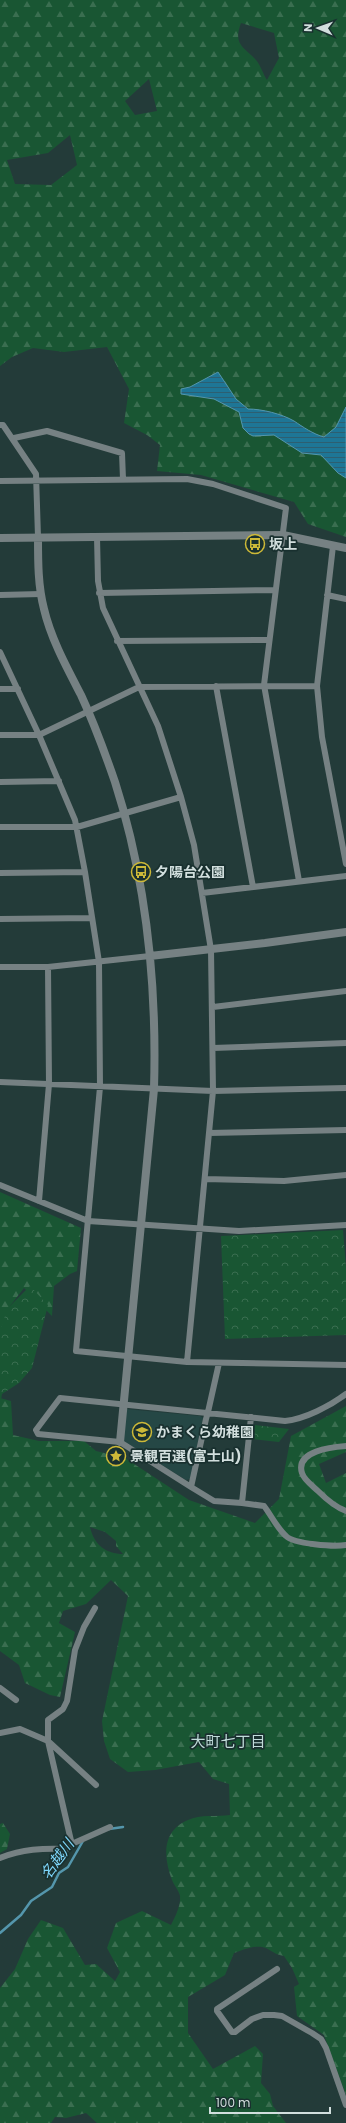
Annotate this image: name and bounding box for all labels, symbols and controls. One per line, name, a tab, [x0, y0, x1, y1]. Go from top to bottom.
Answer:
north arrow	[298, 8, 338, 48]
text: N	[300, 23, 316, 32]
bus stop icon: 坂上	[244, 533, 266, 555]
place label: 坂上	[269, 534, 297, 554]
bus stop icon: 夕陽台公園	[130, 861, 152, 883]
place label: 夕陽台公園	[155, 862, 225, 882]
school or university icon: かまくら幼稚園	[131, 1421, 153, 1443]
place label: かまくら幼稚園	[156, 1422, 254, 1442]
place icon: 景観百選(富士山)	[105, 1445, 127, 1467]
place label: 景観百選(富士山)	[130, 1446, 241, 1466]
district label: 大町七丁目	[190, 1731, 266, 1752]
water label: 名越川	[35, 1833, 80, 1883]
scale bar	[210, 2089, 330, 2115]
text: 100 m	[216, 2094, 250, 2111]

